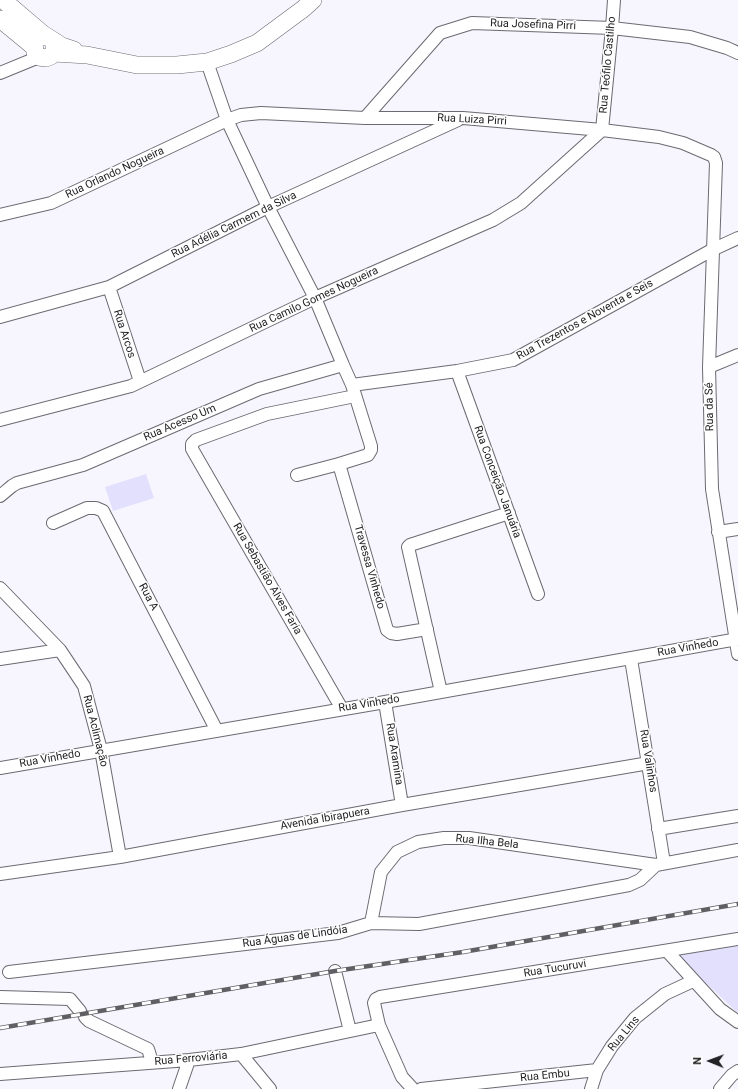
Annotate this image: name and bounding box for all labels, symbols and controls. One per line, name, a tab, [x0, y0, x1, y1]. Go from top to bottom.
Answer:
street label: Rua Teófilo Castilho	[597, 16, 619, 114]
street label: Rua Josefina Pirri	[490, 17, 576, 33]
street label: Rua Luiza Pirri	[437, 112, 507, 128]
street label: Rua Orlando Nogueira	[64, 144, 166, 202]
street label: Rua Adélia Carmem da Silva	[169, 189, 299, 261]
street label: Rua Camilo Gomes Nogueira	[247, 264, 381, 336]
street label: Rua Trezentos e Noventa e Seis	[514, 277, 656, 363]
street label: Rua Arcos	[110, 308, 138, 360]
street label: Rua da Sé	[703, 382, 717, 432]
street label: Rua Acesso Um	[142, 402, 218, 444]
street label: Rua Conceição Januária	[471, 424, 523, 540]
street label: Rua Sebastião Alves Faria	[230, 521, 304, 637]
street label: Travessa Vinhedo	[351, 523, 387, 611]
street label: Rua A	[135, 581, 161, 613]
street label: Rua Vinhedo	[656, 636, 720, 660]
street label: Rua Vinhedo	[338, 693, 400, 715]
street label: Rua Aclimação	[80, 694, 110, 768]
street label: Rua Aramina	[383, 722, 405, 786]
street label: Rua Valinhos	[636, 728, 660, 794]
street label: Rua Vinhedo	[18, 747, 82, 771]
street label: Avenida Ibirapuera	[279, 805, 371, 833]
street label: Rua Ilha Bela	[455, 832, 519, 852]
street label: Rua Águas de Lindóia	[242, 923, 348, 951]
street label: Rua Tucuruvi	[523, 958, 587, 980]
street label: Rua Lins	[605, 1014, 643, 1054]
north arrow	[690, 1041, 730, 1081]
street label: Rua Ferroviária	[154, 1049, 228, 1069]
text: N	[691, 1057, 704, 1065]
street label: Rua Embu	[520, 1067, 570, 1085]

